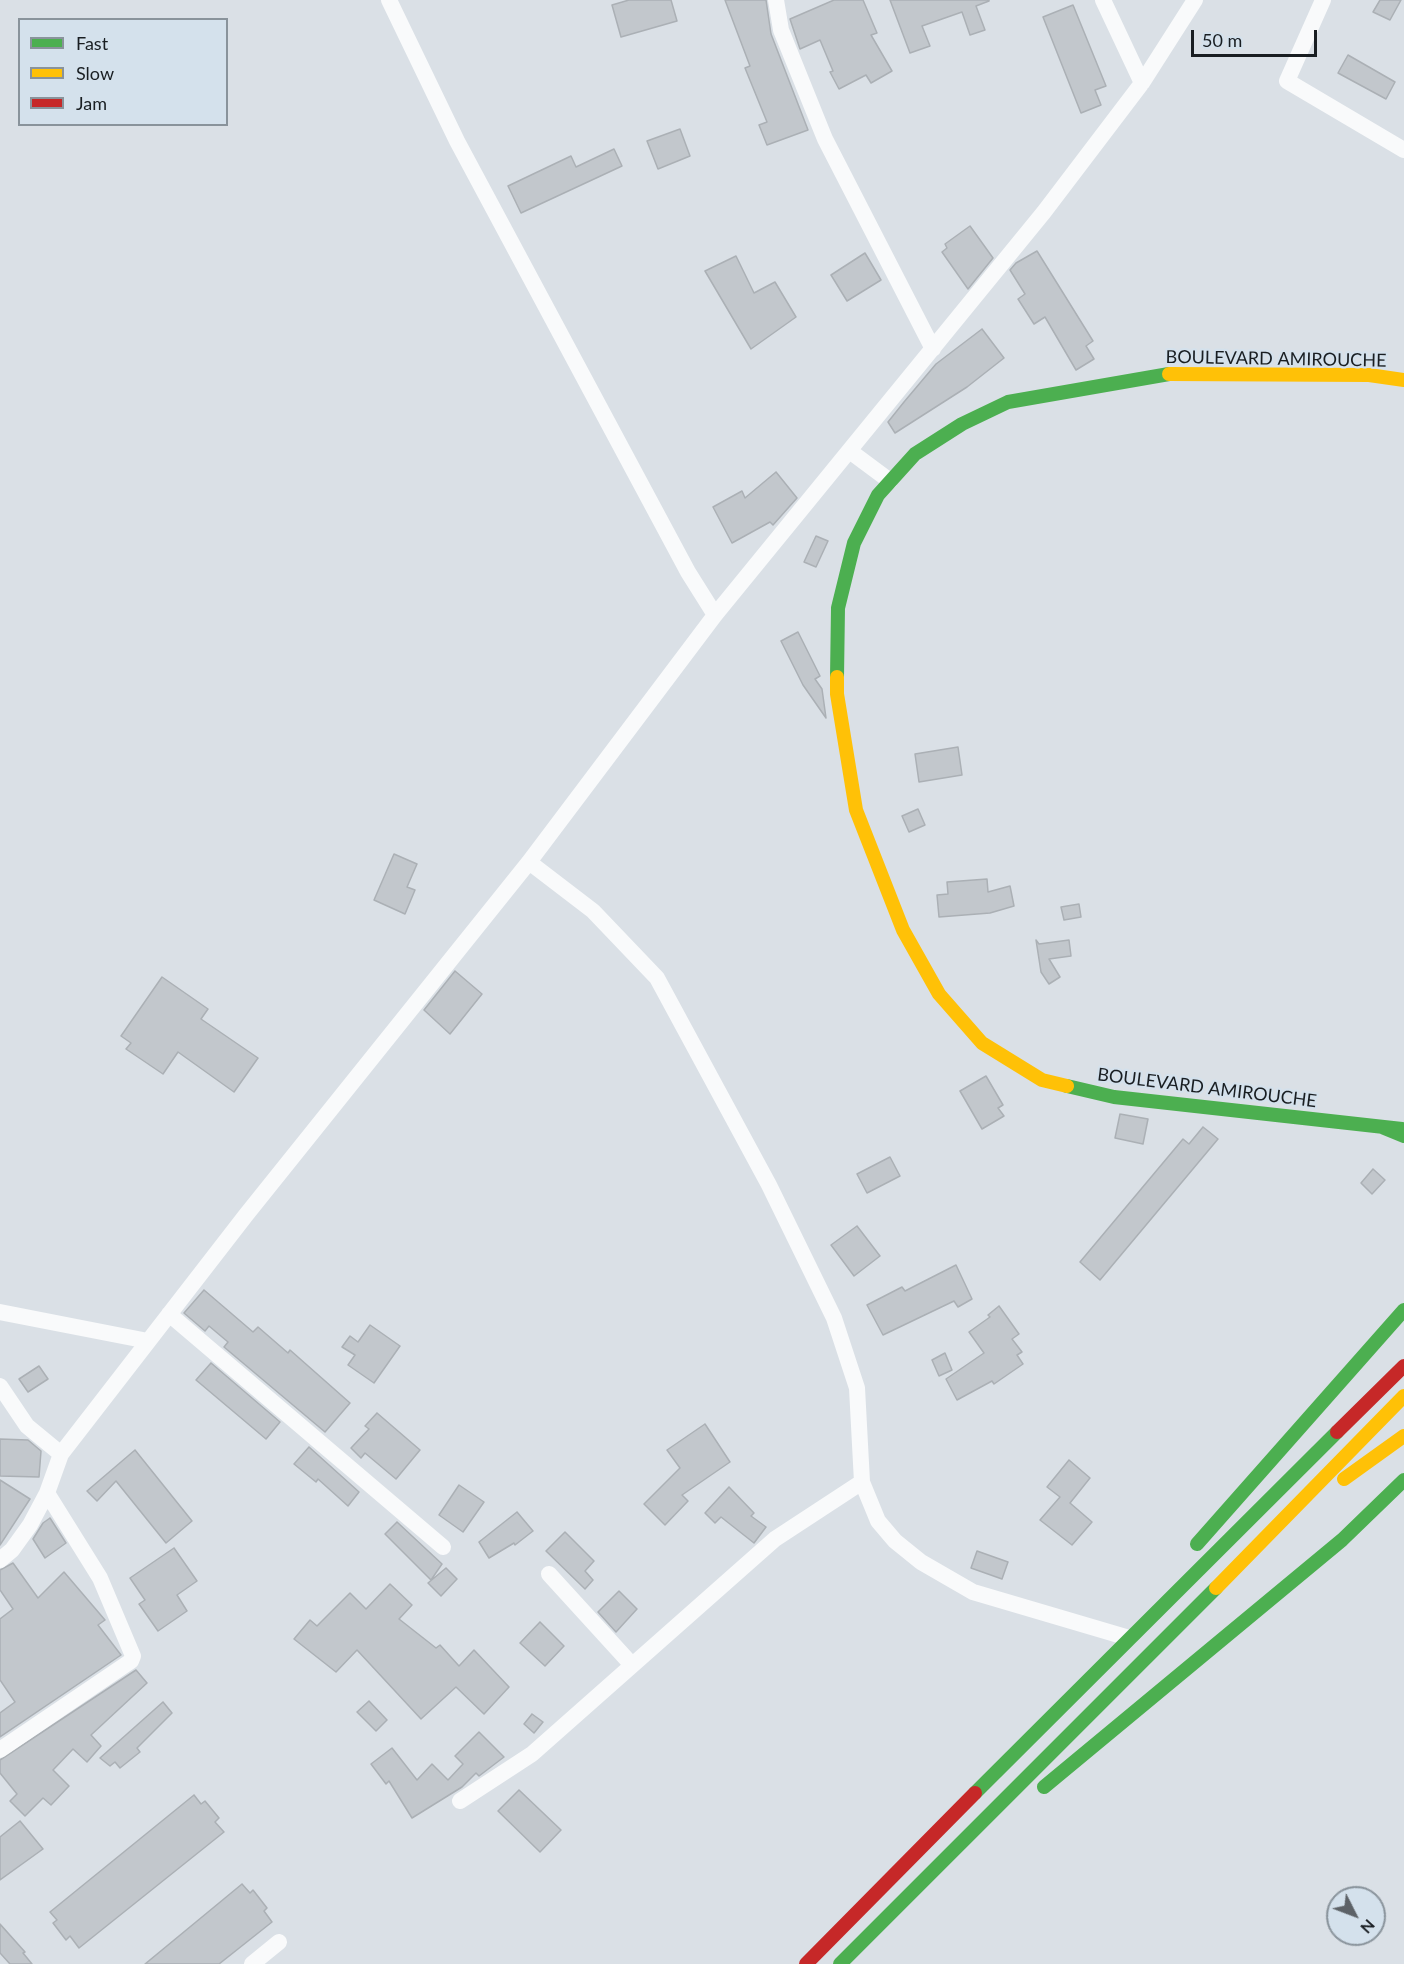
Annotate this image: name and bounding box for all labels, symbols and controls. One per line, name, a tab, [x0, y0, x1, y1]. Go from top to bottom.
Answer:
legend	[18, 18, 228, 126]
scale bar	[1194, 18, 1320, 56]
text: 50 m	[1202, 29, 1242, 51]
text: Fast	[76, 32, 108, 54]
text: Slow	[76, 62, 114, 84]
text: Jam	[76, 92, 107, 114]
street label: BOULEVARD AMIROUCHE	[1165, 346, 1387, 372]
street label: BOULEVARD AMIROUCHE	[1096, 1064, 1318, 1112]
north arrow	[1326, 1886, 1386, 1946]
text: N	[1357, 1916, 1379, 1938]

